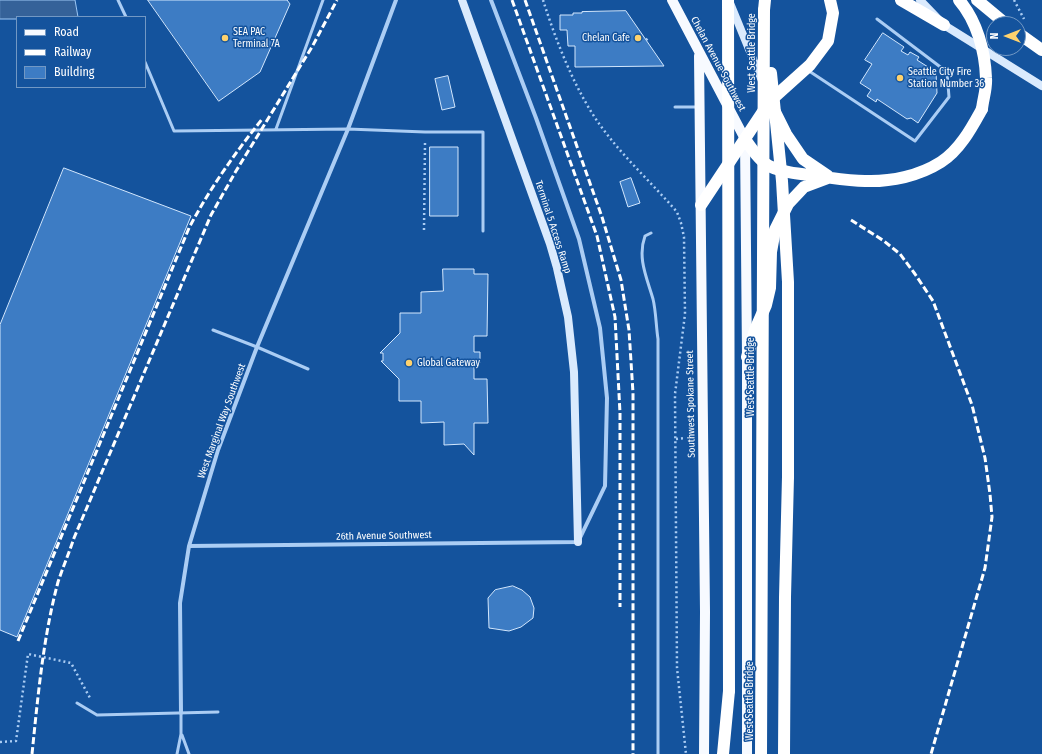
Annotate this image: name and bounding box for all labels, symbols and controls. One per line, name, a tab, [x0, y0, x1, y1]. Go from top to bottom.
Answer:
street label: West Seattle Bridge	[746, 13, 758, 93]
street label: Chelan Avenue Southwest	[688, 15, 748, 113]
legend	[16, 16, 146, 88]
north arrow	[986, 16, 1026, 56]
text: Road	[54, 25, 79, 39]
place label: SEA PAC Terminal 7A	[233, 26, 280, 50]
place label: Chelan Cafe	[582, 32, 630, 44]
marker: SEA PAC Terminal 7A	[220, 33, 230, 43]
marker: Chelan Cafe	[633, 33, 643, 43]
text: N	[988, 33, 1001, 39]
text: Railway	[54, 45, 91, 59]
text: Building	[54, 65, 94, 79]
place label: Seattle City Fire Station Number 36	[908, 66, 984, 90]
marker: Seattle City Fire Station Number 36	[895, 73, 905, 83]
street label: Terminal 5 Access Ramp	[532, 179, 574, 275]
street label: West Seattle Bridge	[745, 337, 757, 417]
street label: Southwest Spokane Street	[684, 350, 698, 458]
place label: Global Gateway	[417, 357, 480, 369]
marker: Global Gateway	[404, 358, 414, 368]
street label: West Marginal Way Southwest	[196, 362, 248, 480]
street label: 26th Avenue Southwest	[336, 529, 432, 543]
street label: West Seattle Bridge	[744, 661, 756, 741]

